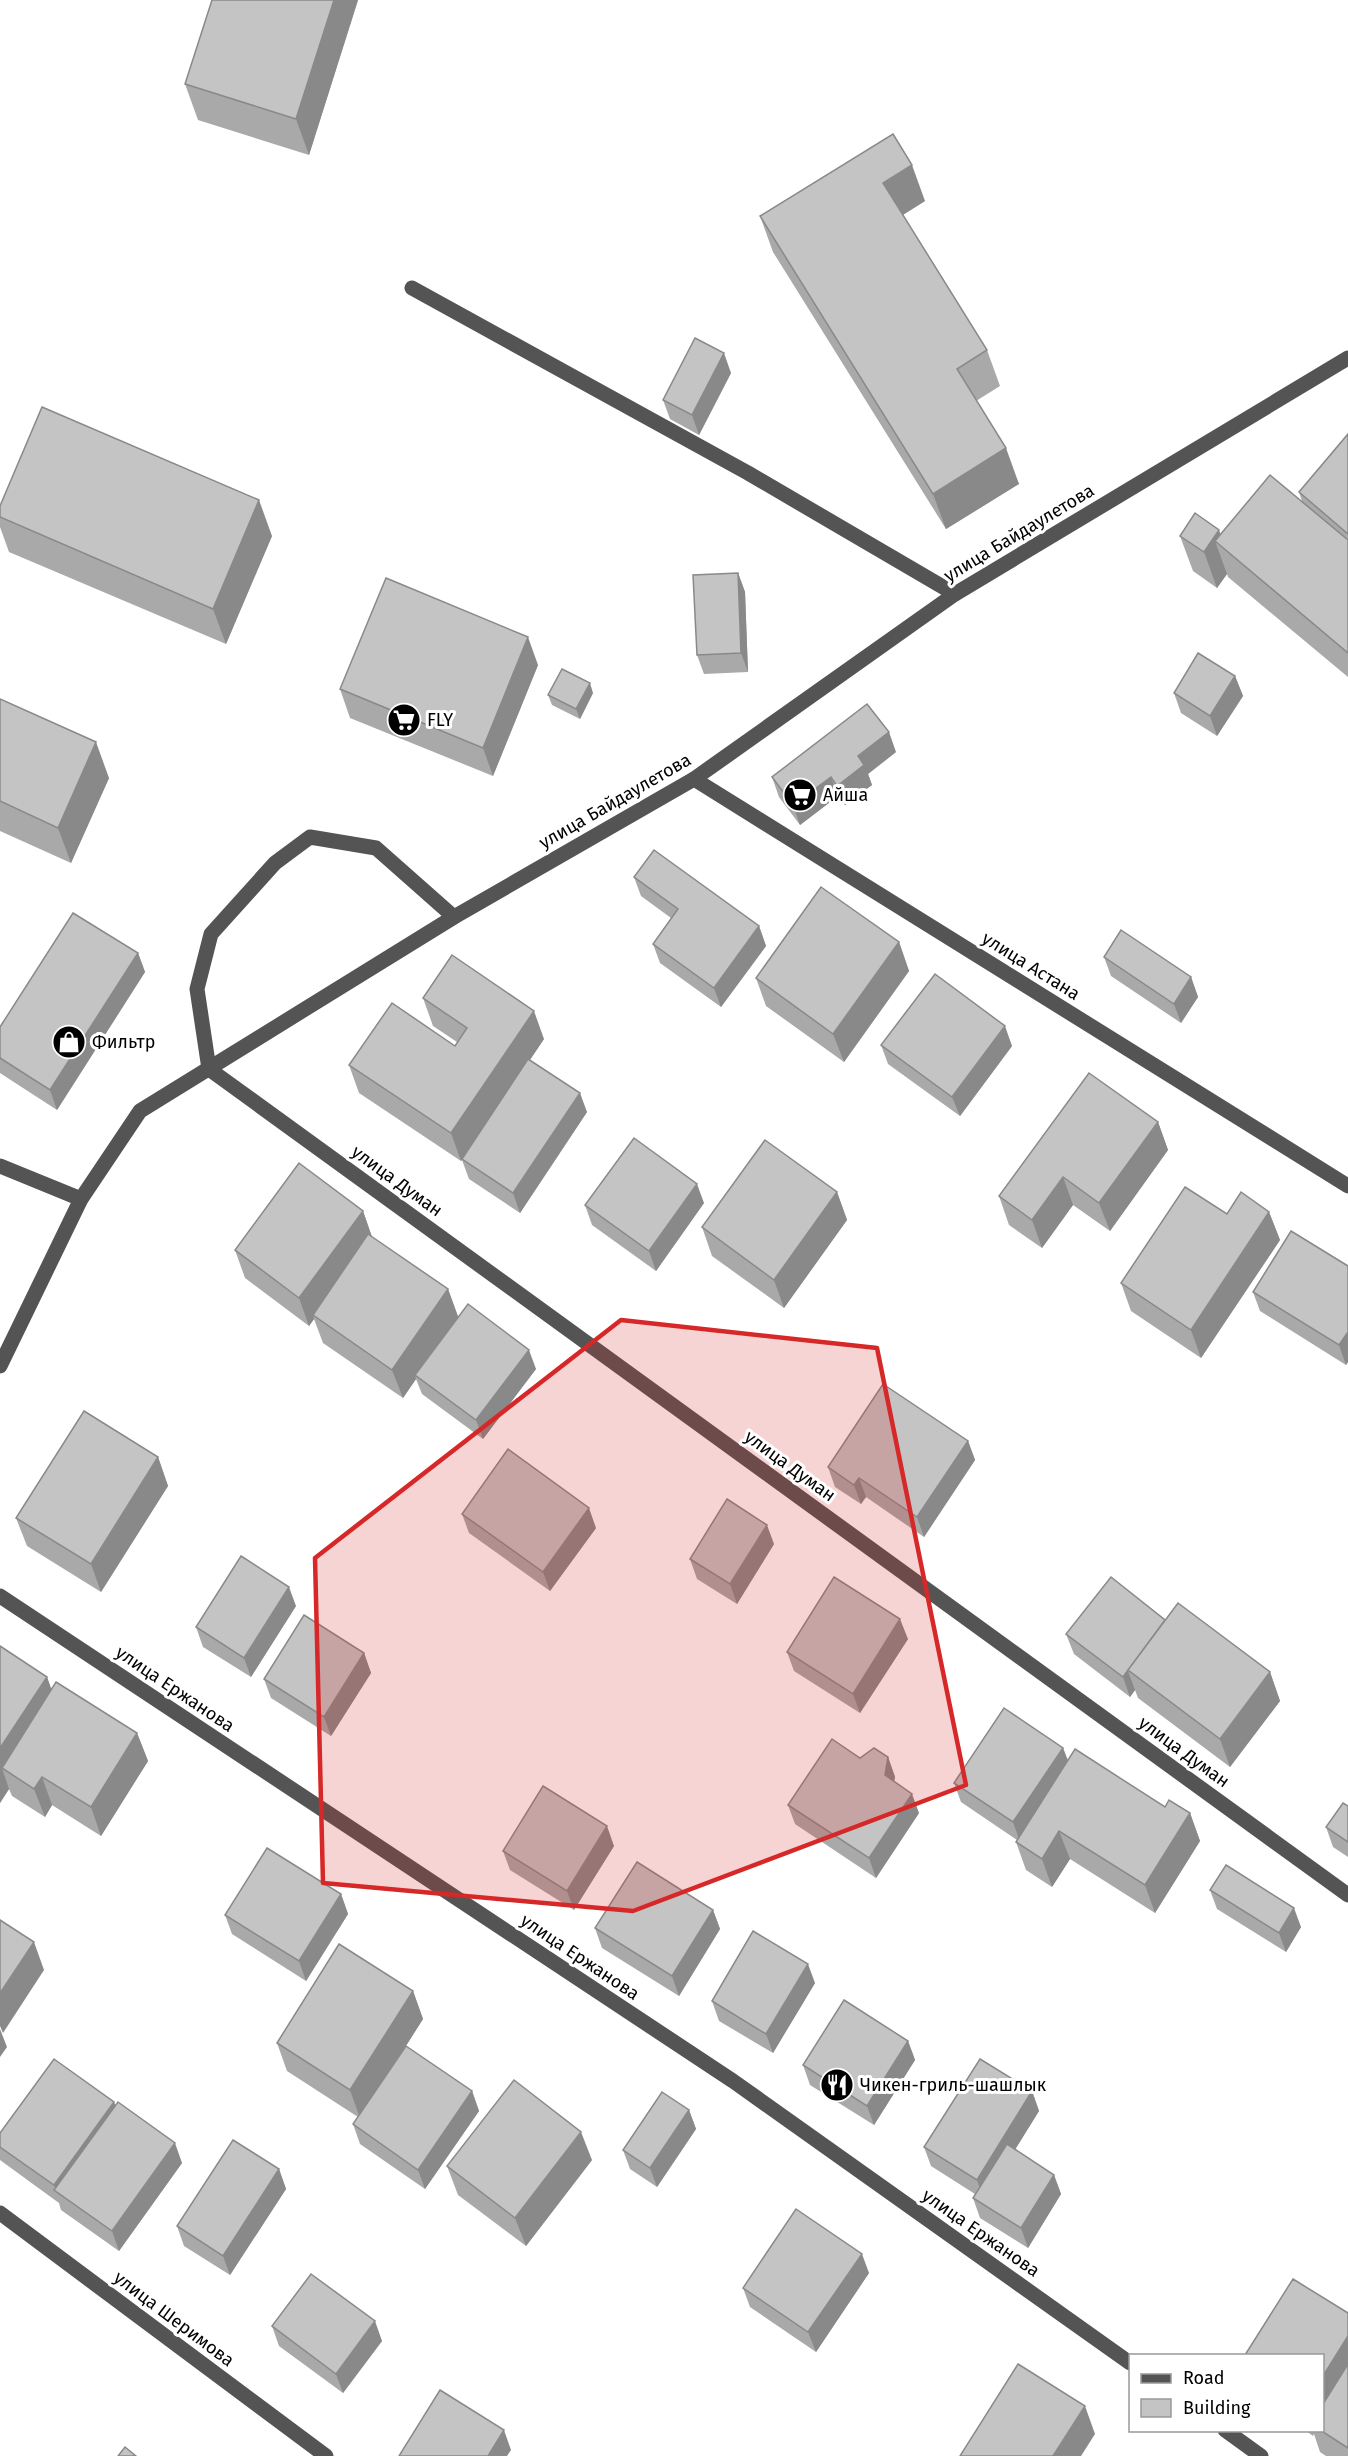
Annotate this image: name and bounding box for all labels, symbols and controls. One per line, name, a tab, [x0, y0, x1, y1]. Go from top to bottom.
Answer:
street label: улица Байдаулетова	[940, 479, 1098, 587]
supermarket icon: FLY	[386, 702, 422, 738]
place label: FLY	[427, 709, 453, 731]
street label: улица Байдаулетова	[535, 749, 695, 853]
supermarket icon: Айша	[782, 777, 818, 813]
place label: Айша	[823, 784, 868, 806]
street label: улица Астана	[978, 927, 1084, 1005]
shop icon: Фильтр	[51, 1024, 87, 1060]
place label: Фильтр	[92, 1031, 155, 1053]
street label: улица Думан	[347, 1141, 447, 1221]
street label: улица Думан	[740, 1426, 840, 1506]
street label: улица Ержанова	[111, 1641, 239, 1737]
street label: улица Думан	[1134, 1712, 1234, 1792]
street label: улица Ержанова	[516, 1909, 644, 2005]
restaurant icon: Чикен-гриль-шашлык	[819, 2067, 855, 2103]
place label: Чикен-гриль-шашлык	[860, 2074, 1047, 2096]
street label: улица Ержанова	[918, 2184, 1044, 2282]
street label: улица Шеримова	[109, 2267, 239, 2371]
legend	[1129, 2354, 1324, 2432]
text: Road	[1183, 2367, 1225, 2389]
text: Building	[1183, 2397, 1251, 2419]

